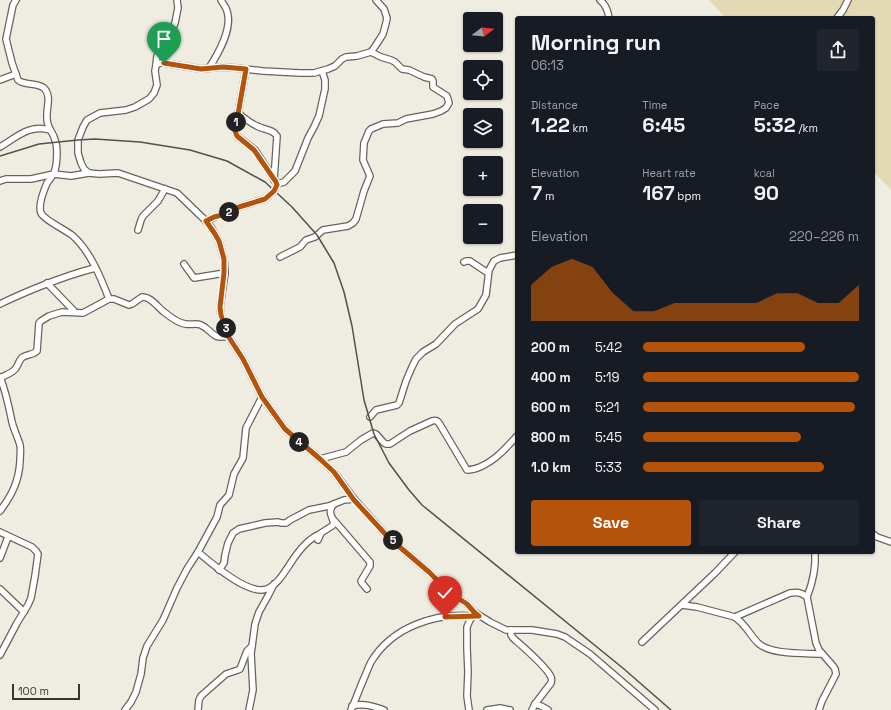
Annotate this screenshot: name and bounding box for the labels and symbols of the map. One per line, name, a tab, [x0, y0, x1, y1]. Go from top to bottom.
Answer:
north arrow	[463, 12, 503, 52]
pin	[147, 22, 181, 63]
pin: 1	[226, 112, 246, 132]
pin: 2	[219, 202, 239, 222]
pin: 3	[216, 318, 236, 338]
pin: 4	[289, 432, 309, 452]
pin: 5	[383, 530, 403, 550]
pin	[428, 576, 462, 617]
scale bar	[12, 682, 80, 701]

